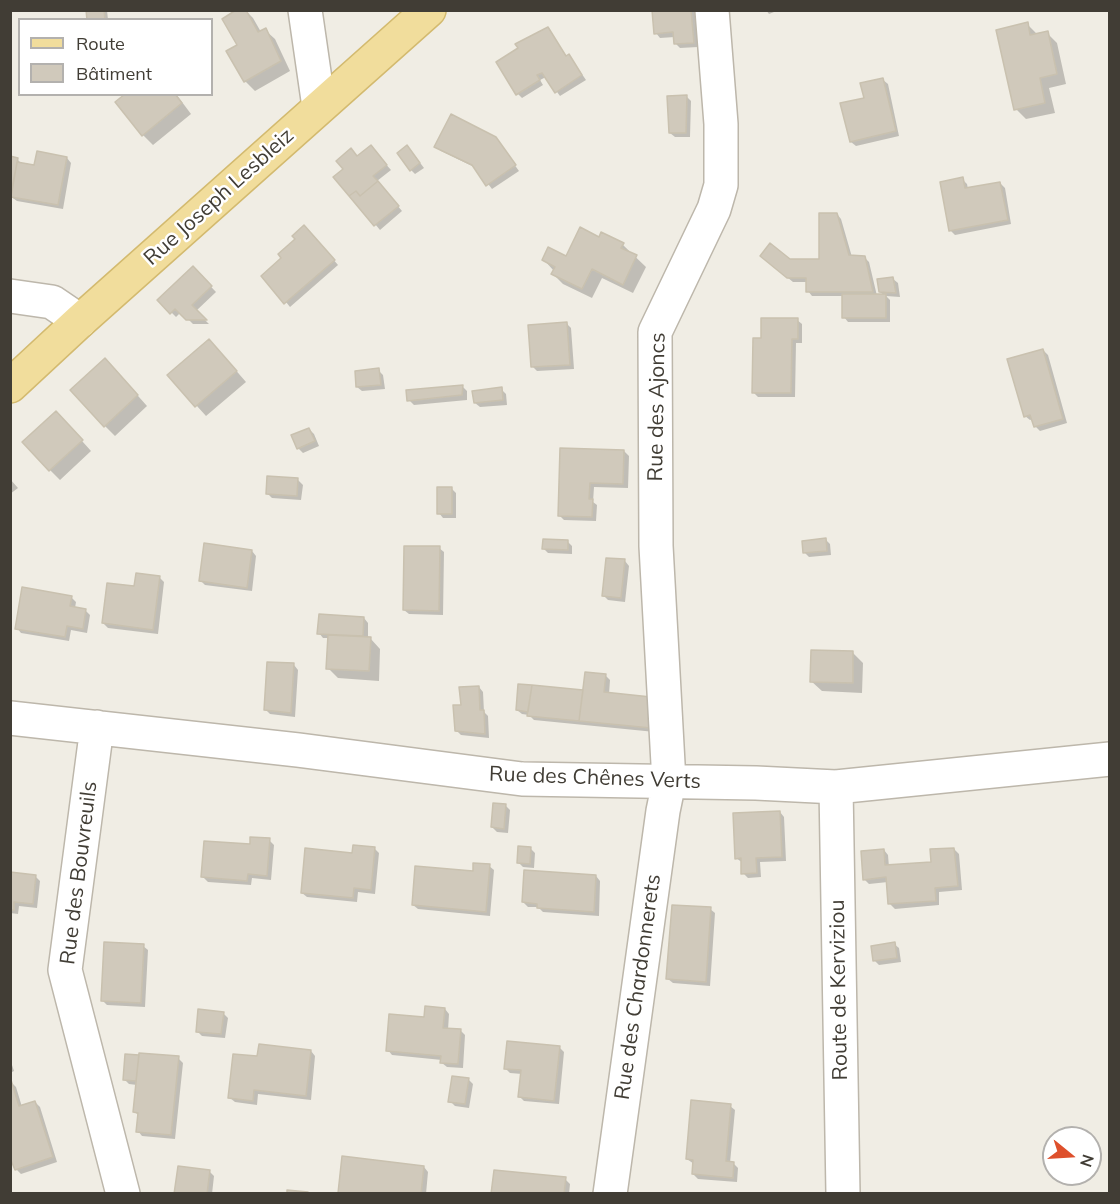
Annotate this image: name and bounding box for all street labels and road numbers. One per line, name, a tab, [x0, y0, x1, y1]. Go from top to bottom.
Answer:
street label: Rue Joseph Lesbleiz	[139, 123, 299, 271]
street label: Rue des Ajoncs	[643, 332, 671, 482]
street label: Rue des Chênes Verts	[489, 762, 701, 794]
street label: Rue des Bouvreuils	[55, 780, 103, 966]
street label: Rue des Chardonnerets	[610, 873, 666, 1101]
street label: Route de Kerviziou	[825, 899, 853, 1081]

